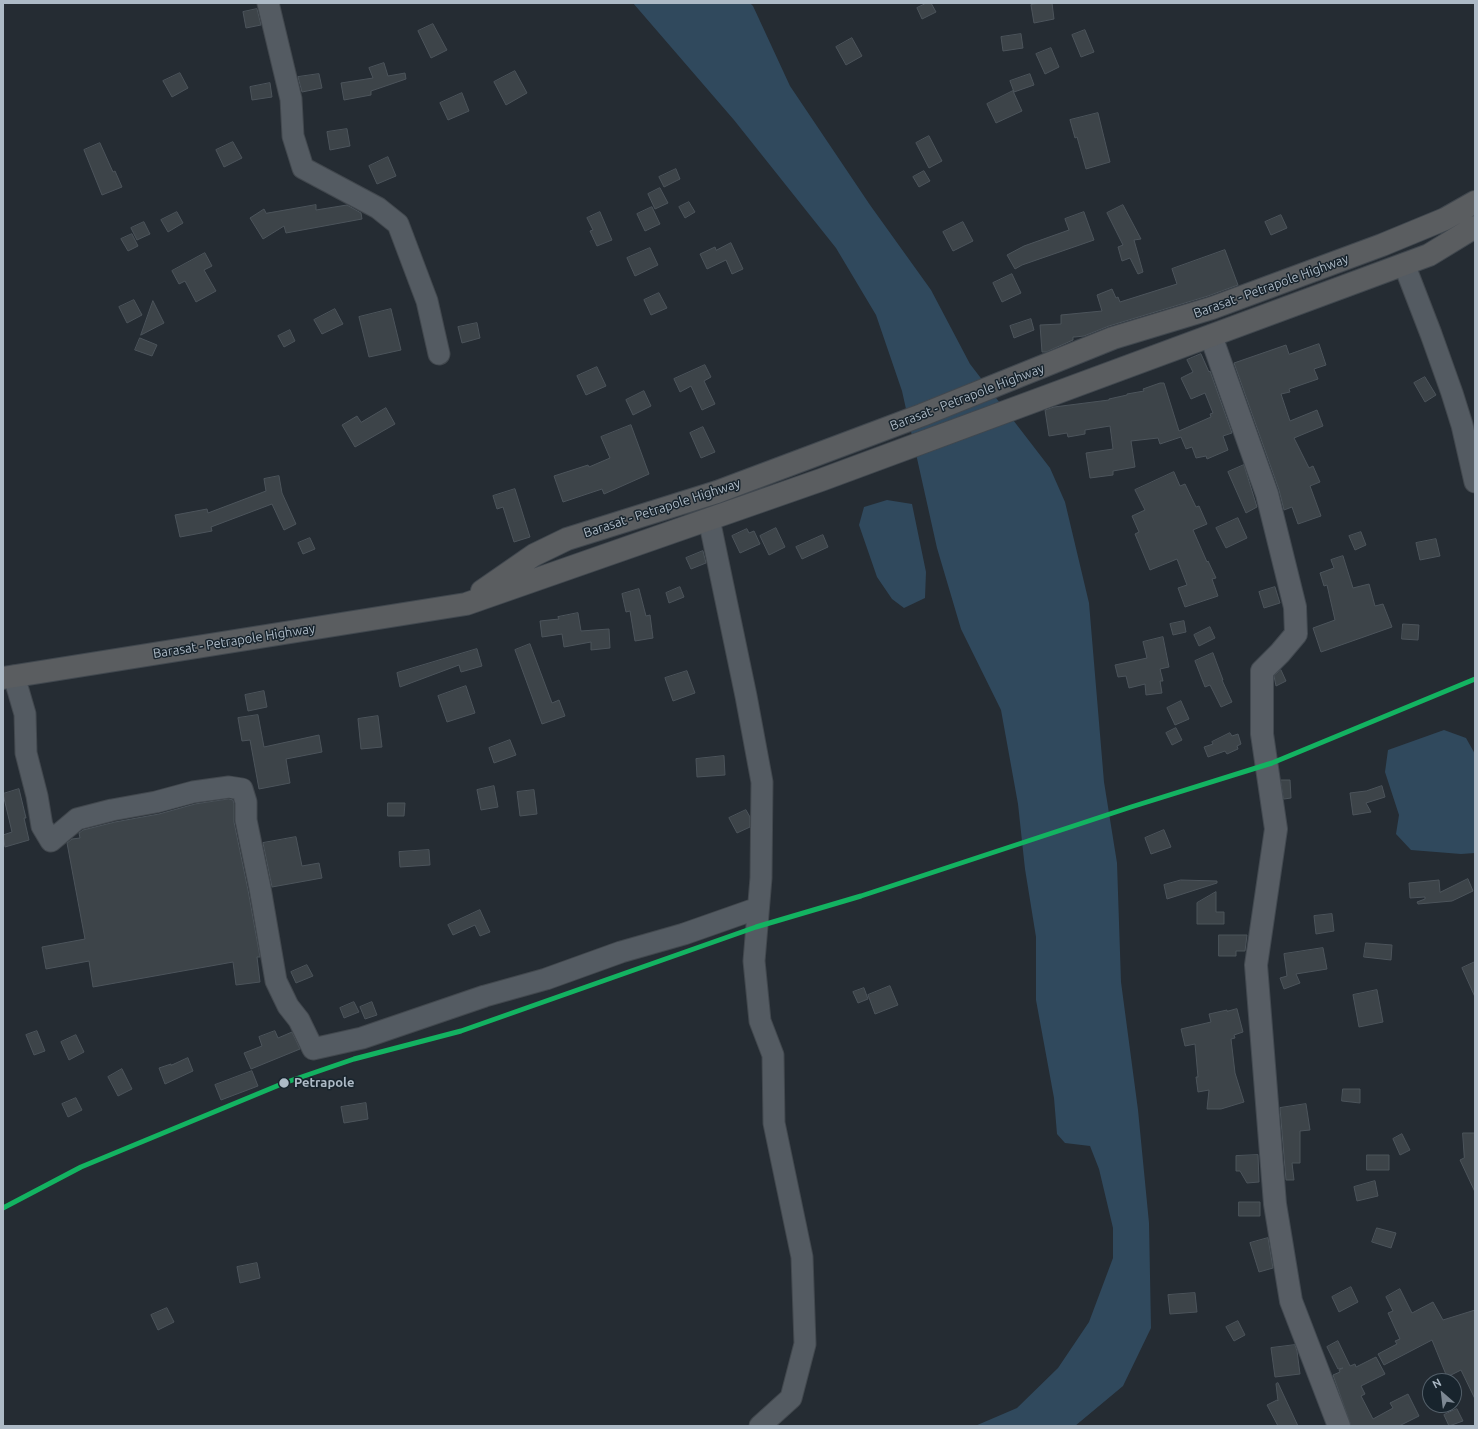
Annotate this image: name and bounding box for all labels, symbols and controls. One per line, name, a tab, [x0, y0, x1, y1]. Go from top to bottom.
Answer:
street label: Barasat - Petrapole Highway	[1191, 251, 1351, 321]
street label: Barasat - Petrapole Highway	[888, 360, 1046, 434]
street label: Barasat - Petrapole Highway	[582, 475, 742, 541]
street label: Barasat - Petrapole Highway	[152, 620, 316, 662]
place label: Petrapole	[294, 1075, 354, 1091]
marker: Petrapole	[277, 1076, 291, 1090]
north arrow	[1422, 1373, 1462, 1413]
text: N	[1430, 1376, 1443, 1391]

